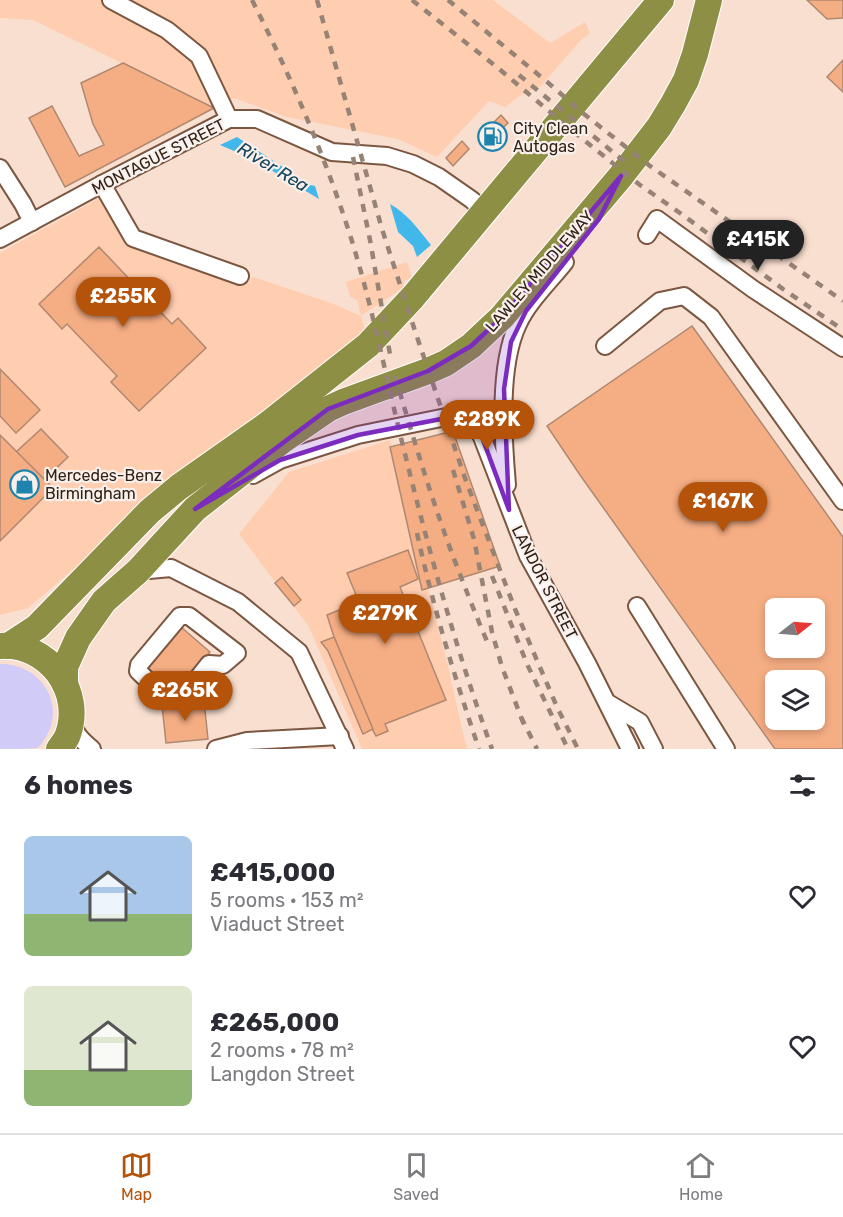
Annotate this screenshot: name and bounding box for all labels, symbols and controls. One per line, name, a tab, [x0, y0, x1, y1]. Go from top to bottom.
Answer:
street label: MONTAGUE STREET	[88, 115, 228, 198]
place label: City Clean Autogas	[513, 119, 588, 156]
fuel station icon: City Clean Autogas	[476, 121, 508, 153]
water label: River Rea	[233, 137, 313, 197]
street label: LAWLEY MIDDLEWAY	[481, 207, 597, 336]
pin: £415K	[716, 220, 800, 271]
text: £415K	[726, 227, 790, 251]
pin: £255K	[81, 277, 165, 328]
text: £255K	[90, 284, 156, 308]
pin: £289K	[445, 400, 529, 451]
text: £289K	[453, 407, 521, 431]
place label: Mercedes-Benz Birmingham	[45, 466, 162, 503]
shop icon: Mercedes-Benz Birmingham	[8, 468, 40, 500]
pin: £167K	[681, 482, 765, 533]
text: £167K	[692, 489, 754, 513]
street label: LANDOR STREET	[508, 522, 581, 642]
pin: £279K	[343, 594, 427, 645]
north arrow	[765, 598, 825, 658]
map controls	[765, 598, 825, 730]
text: £279K	[353, 601, 417, 625]
button: layers	[765, 670, 825, 730]
pin: £265K	[143, 671, 227, 722]
text: £265K	[152, 678, 218, 702]
icon: filters	[786, 769, 819, 802]
text: 6 homes	[24, 770, 133, 801]
text: £415,000	[210, 857, 336, 888]
icon: home	[72, 860, 144, 932]
icon: heart	[786, 880, 819, 913]
text: 5 rooms · 153 m²	[210, 888, 364, 912]
text: Viaduct Street	[210, 912, 344, 936]
text: £265,000	[210, 1007, 339, 1038]
icon: home	[72, 1010, 144, 1082]
icon: heart	[786, 1030, 819, 1063]
text: 2 rooms · 78 m²	[210, 1038, 354, 1062]
text: Langdon Street	[210, 1062, 355, 1086]
tab: Map	[120, 1149, 153, 1204]
tab: Saved	[393, 1149, 439, 1204]
tab: Home	[679, 1149, 723, 1204]

